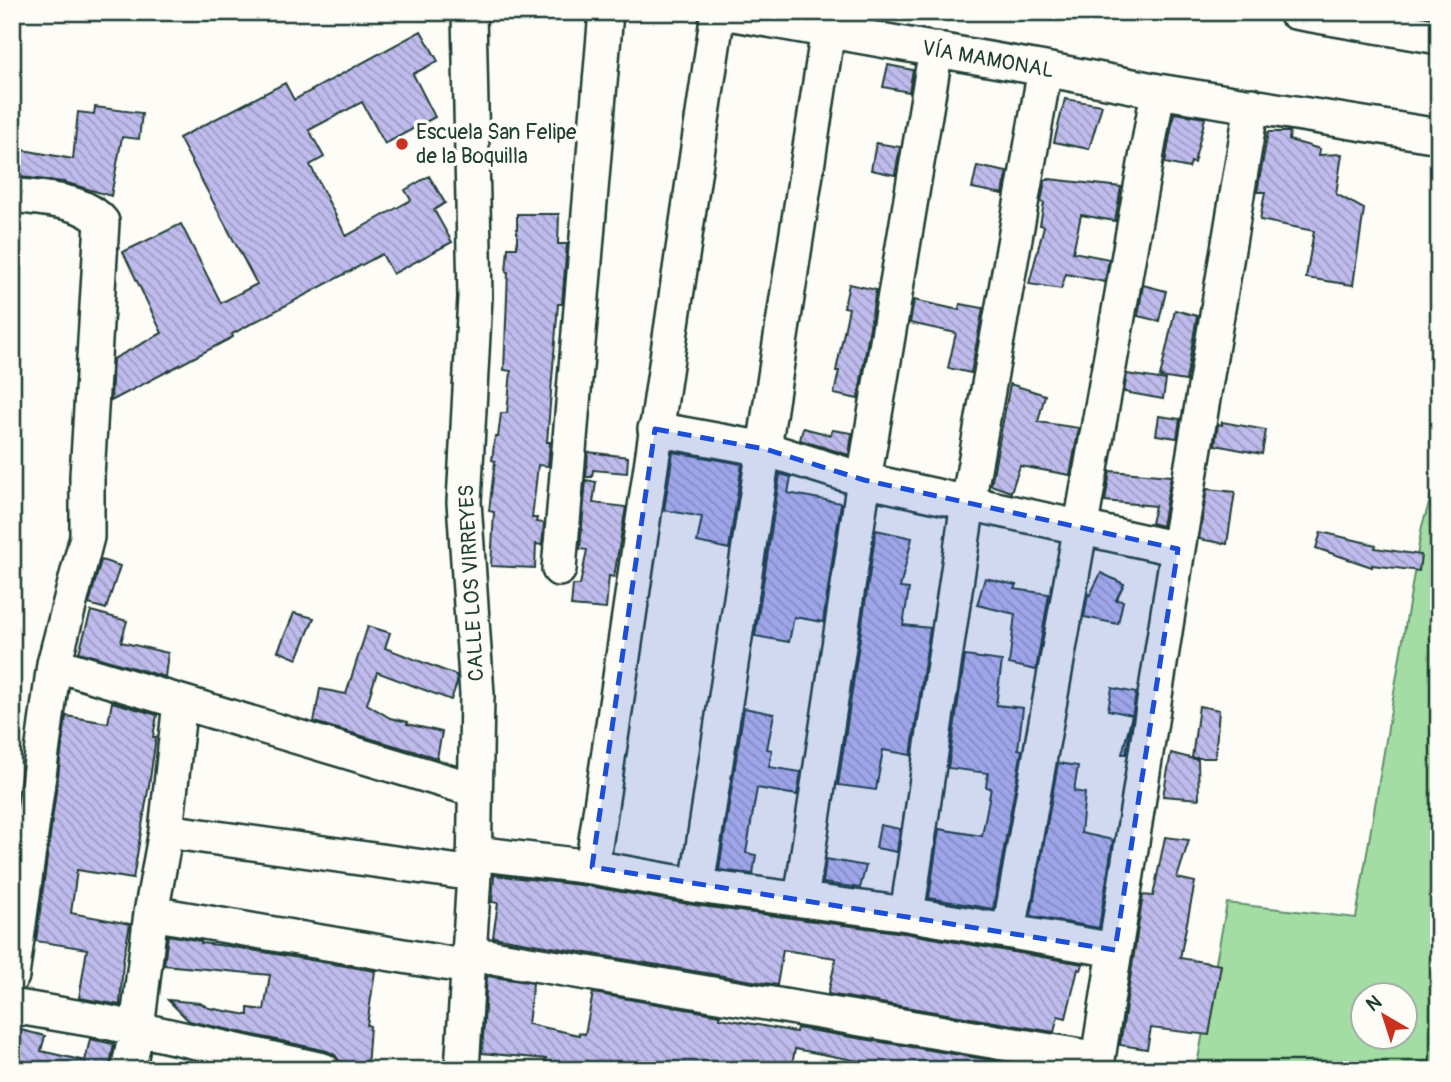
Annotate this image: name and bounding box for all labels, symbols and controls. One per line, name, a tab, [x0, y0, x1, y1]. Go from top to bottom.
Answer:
street label: VÍA MAMONAL	[920, 35, 1056, 84]
place label: Escuela San Felipe de la Boquilla	[416, 119, 577, 170]
marker: Escuela San Felipe de la Boquilla	[394, 136, 410, 152]
street label: CALLE LOS VIRREYES	[453, 484, 490, 682]
north arrow	[1350, 981, 1420, 1050]
text: N	[1361, 990, 1387, 1017]

